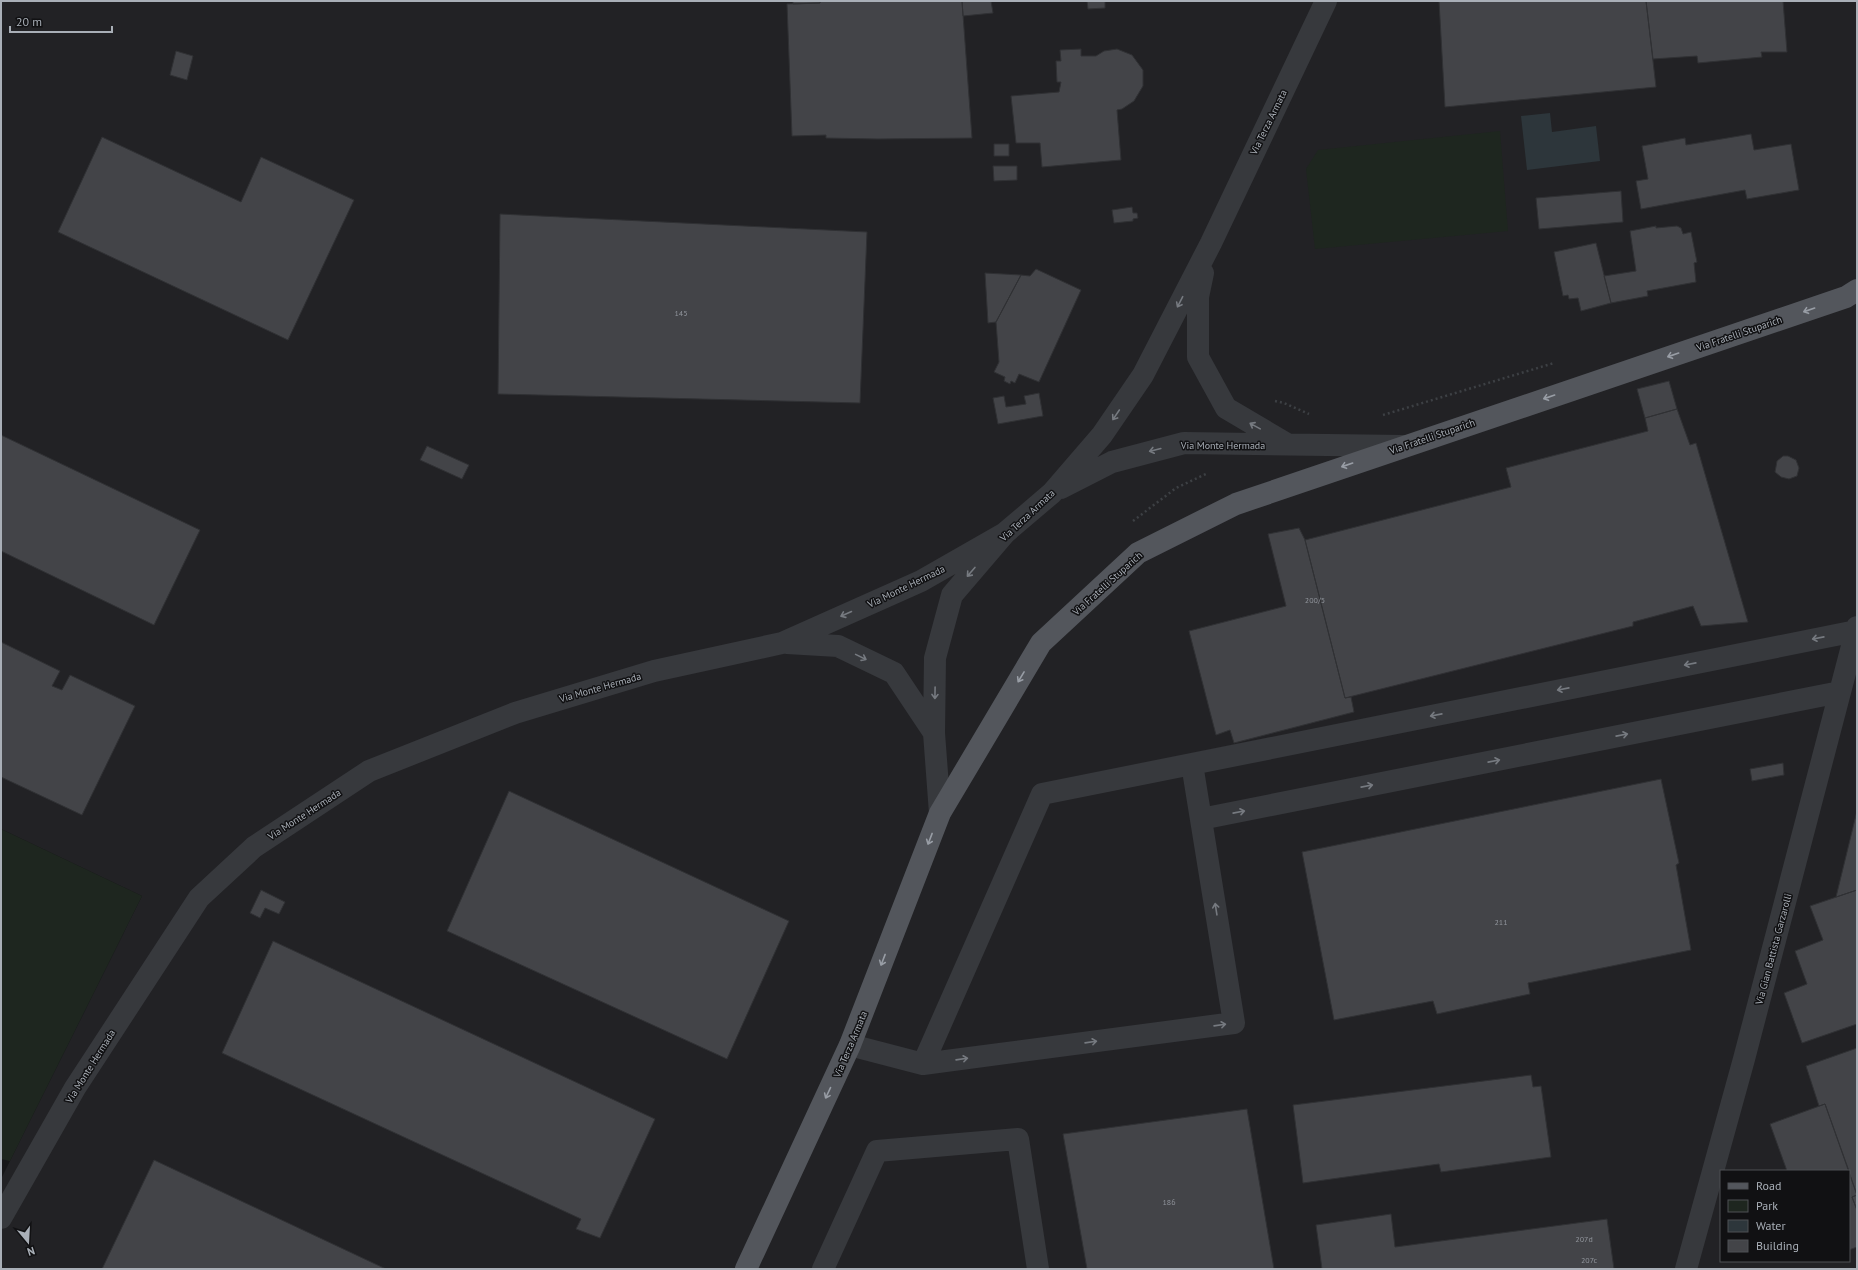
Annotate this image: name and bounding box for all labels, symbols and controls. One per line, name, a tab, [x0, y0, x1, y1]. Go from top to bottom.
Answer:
scale bar	[10, 8, 112, 34]
text: 20 m	[16, 14, 42, 29]
street label: Via Terza Armata	[1247, 87, 1290, 158]
one-way arrow	[1176, 296, 1183, 308]
one-way arrow	[1804, 306, 1816, 314]
house number: 145	[674, 308, 688, 318]
street label: Via Fratelli Stuparich	[1694, 313, 1784, 355]
one-way arrow	[1667, 352, 1679, 360]
one-way arrow	[1543, 394, 1556, 401]
one-way arrow	[1112, 409, 1120, 420]
street label: Via Fratelli Stuparich	[1387, 416, 1477, 458]
one-way arrow	[1250, 422, 1262, 430]
street label: Via Monte Hermada	[1180, 439, 1265, 452]
one-way arrow	[1149, 447, 1162, 455]
one-way arrow	[1341, 462, 1353, 470]
street label: Via Terza Armata	[996, 486, 1058, 545]
street label: Via Fratelli Stuparich	[1069, 549, 1145, 619]
street label: Via Monte Hermada	[865, 562, 947, 611]
one-way arrow	[967, 567, 976, 577]
house number: 200/5	[1305, 595, 1325, 605]
one-way arrow	[840, 611, 852, 619]
one-way arrow	[1812, 635, 1825, 643]
one-way arrow	[854, 654, 866, 661]
one-way arrow	[1684, 660, 1697, 668]
street label: Via Monte Hermada	[557, 670, 643, 706]
one-way arrow	[1017, 671, 1025, 683]
one-way arrow	[931, 686, 939, 699]
one-way arrow	[1557, 686, 1570, 694]
one-way arrow	[1429, 711, 1442, 719]
one-way arrow	[1615, 731, 1628, 739]
one-way arrow	[1487, 757, 1500, 765]
one-way arrow	[1360, 782, 1373, 790]
street label: Via Monte Hermada	[265, 786, 343, 843]
one-way arrow	[1233, 807, 1246, 815]
one-way arrow	[926, 832, 934, 844]
street label: Via Gian Battista Garzarolli	[1752, 892, 1795, 1007]
one-way arrow	[1211, 903, 1219, 916]
house number: 211	[1494, 917, 1508, 927]
one-way arrow	[879, 954, 887, 966]
street label: Via Terza Armata	[830, 1009, 870, 1080]
one-way arrow	[1213, 1021, 1226, 1029]
street label: Via Monte Hermada	[62, 1027, 118, 1106]
one-way arrow	[1084, 1038, 1097, 1046]
one-way arrow	[955, 1055, 968, 1063]
one-way arrow	[824, 1087, 831, 1099]
legend	[1720, 1170, 1850, 1262]
text: Road	[1756, 1178, 1781, 1193]
house number: 186	[1162, 1197, 1176, 1207]
text: Park	[1756, 1198, 1778, 1213]
text: Water	[1756, 1218, 1786, 1233]
north arrow	[8, 1222, 48, 1262]
house number: 207d	[1575, 1234, 1593, 1244]
text: Building	[1756, 1238, 1799, 1253]
text: N	[25, 1244, 37, 1259]
house number: 207c	[1581, 1255, 1597, 1265]

